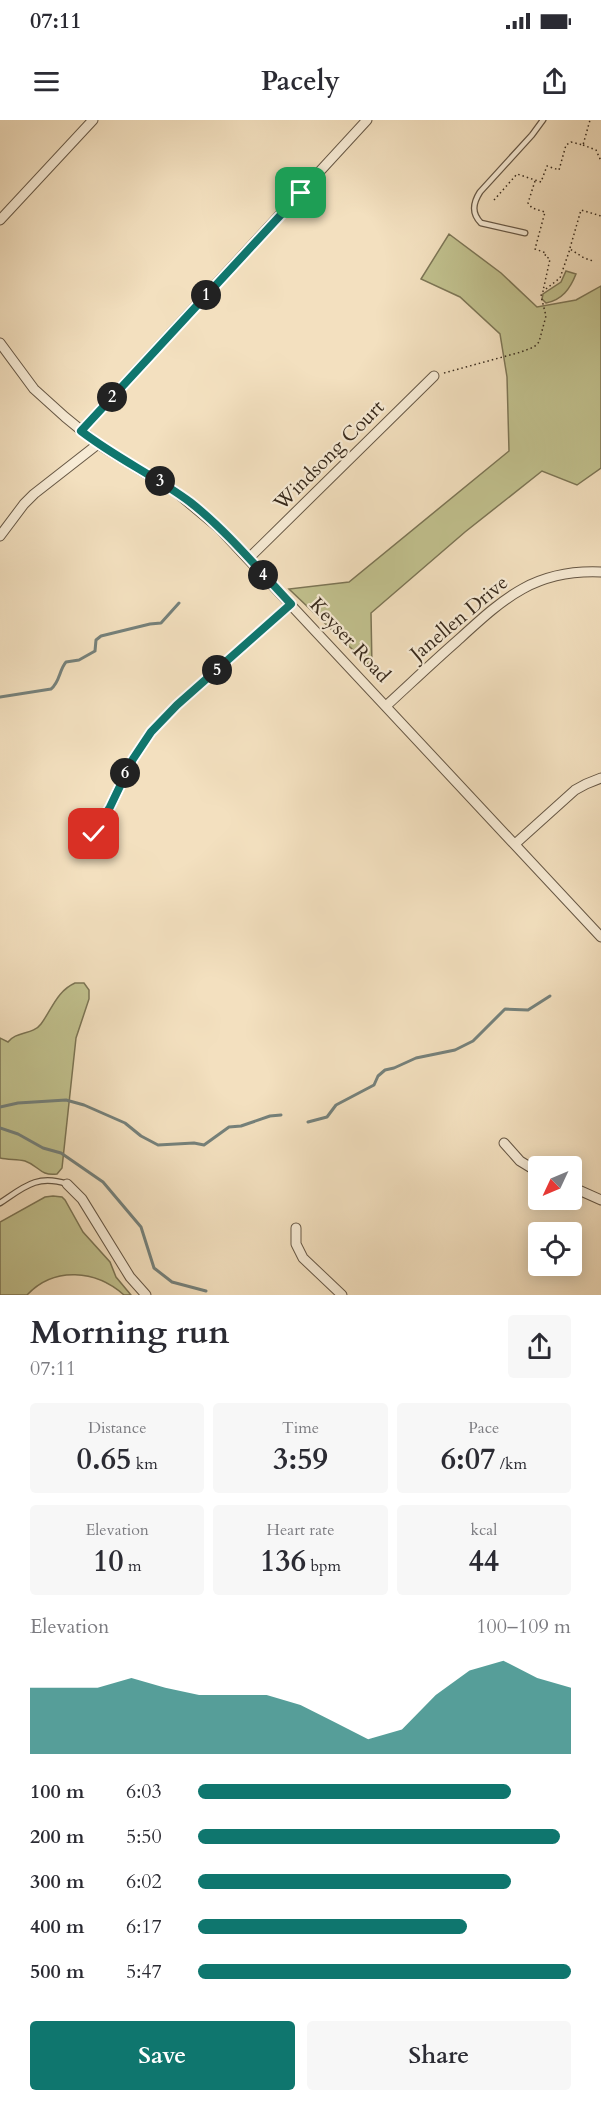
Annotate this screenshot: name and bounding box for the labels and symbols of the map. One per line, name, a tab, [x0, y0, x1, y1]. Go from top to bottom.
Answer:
pin	[275, 167, 326, 218]
pin: 1	[191, 280, 221, 310]
pin: 2	[97, 382, 127, 412]
street label: Windsong Court	[267, 393, 391, 517]
pin: 3	[145, 466, 175, 496]
pin: 4	[248, 560, 278, 590]
street label: Janellen Drive	[402, 569, 514, 669]
street label: Keyser Road	[304, 592, 397, 689]
pin: 5	[202, 655, 232, 685]
pin: 6	[110, 758, 140, 788]
pin	[68, 808, 119, 859]
north arrow	[528, 1156, 582, 1210]

